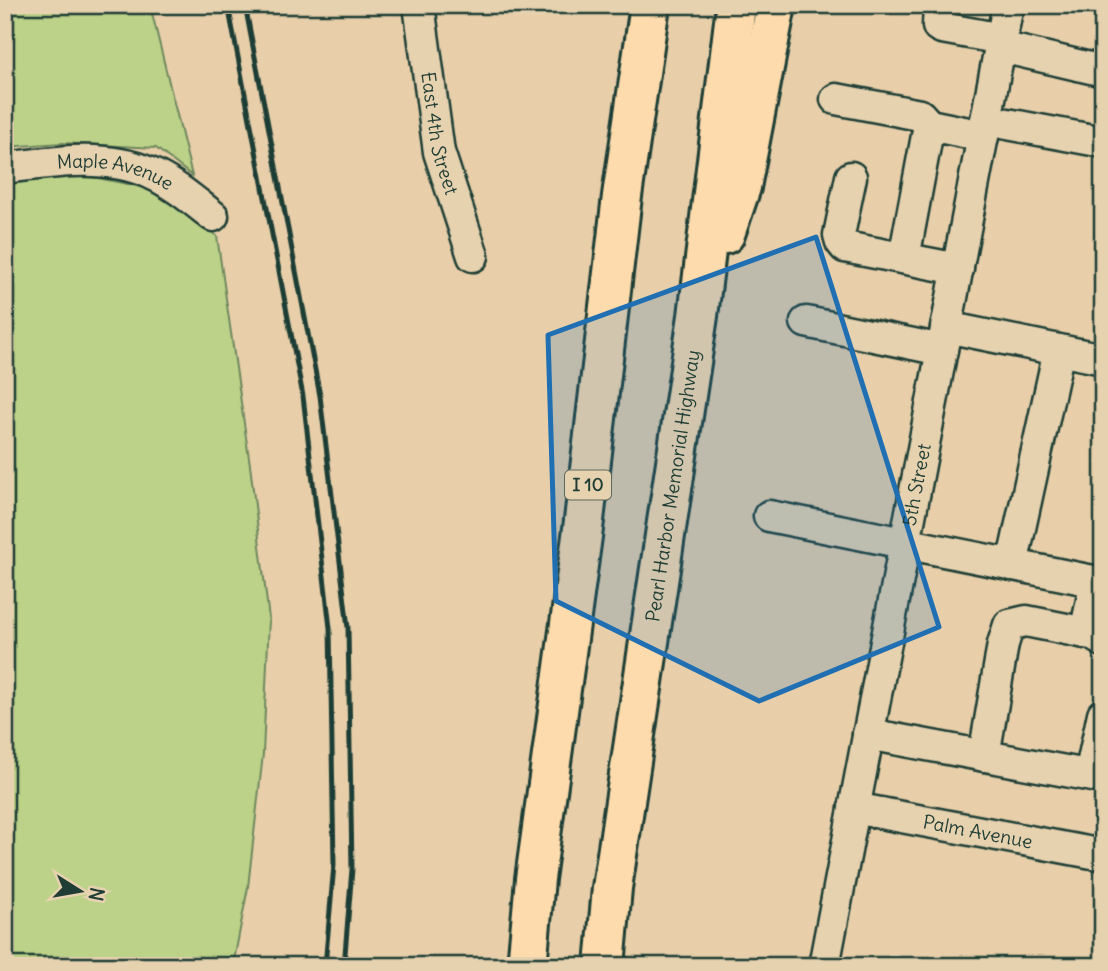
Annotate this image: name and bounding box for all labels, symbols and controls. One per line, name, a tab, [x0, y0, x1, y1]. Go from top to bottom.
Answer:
street label: East 4th Street	[416, 70, 464, 198]
street label: Maple Avenue	[56, 149, 178, 195]
street label: Pearl Harbor Memorial Highway	[640, 348, 705, 623]
street label: 5th Street	[896, 441, 936, 528]
road number: I 10	[565, 471, 611, 500]
street label: Palm Avenue	[921, 809, 1035, 853]
north arrow	[46, 856, 116, 926]
text: N	[84, 886, 110, 903]

